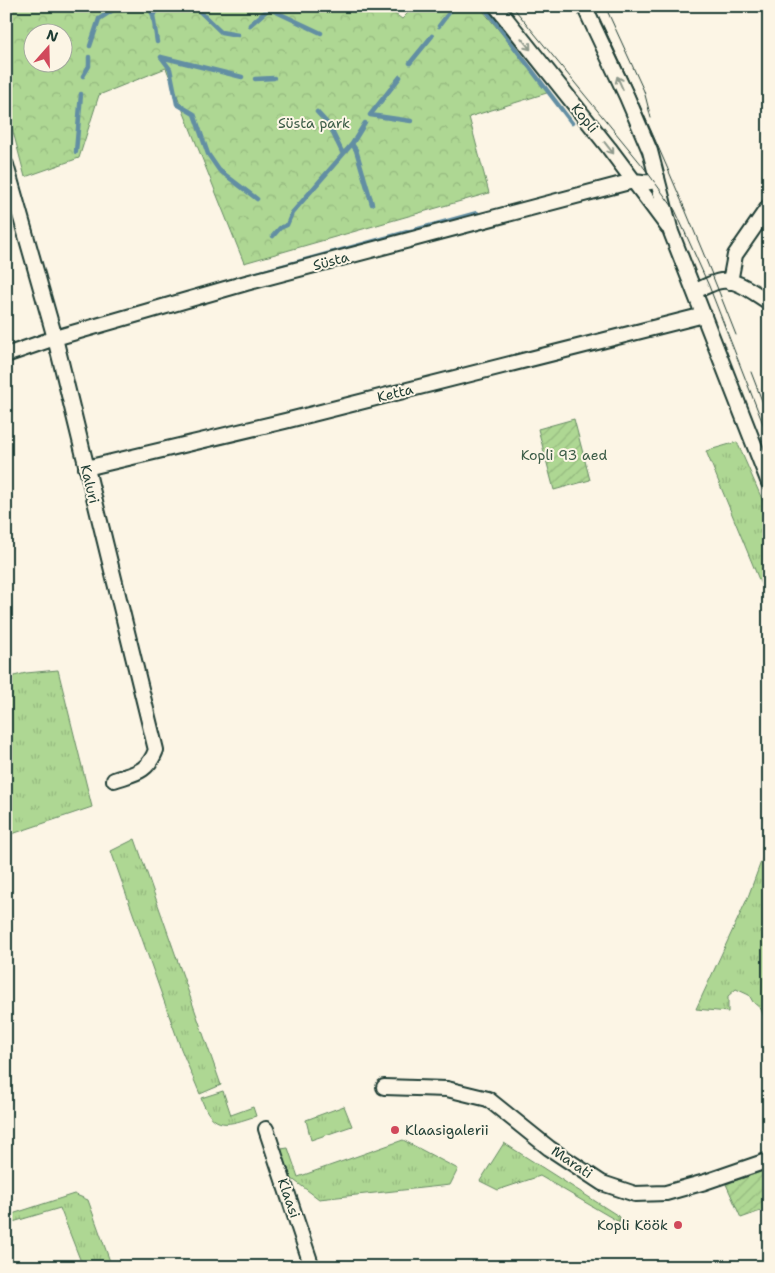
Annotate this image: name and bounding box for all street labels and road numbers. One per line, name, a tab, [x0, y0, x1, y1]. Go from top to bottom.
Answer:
street label: Kopli	[568, 100, 602, 136]
street label: Süsta	[311, 247, 351, 274]
street label: Ketta	[375, 380, 415, 406]
street label: Kaluri	[77, 463, 103, 505]
street label: Marati	[548, 1142, 596, 1182]
street label: Klaasi	[274, 1176, 304, 1220]

